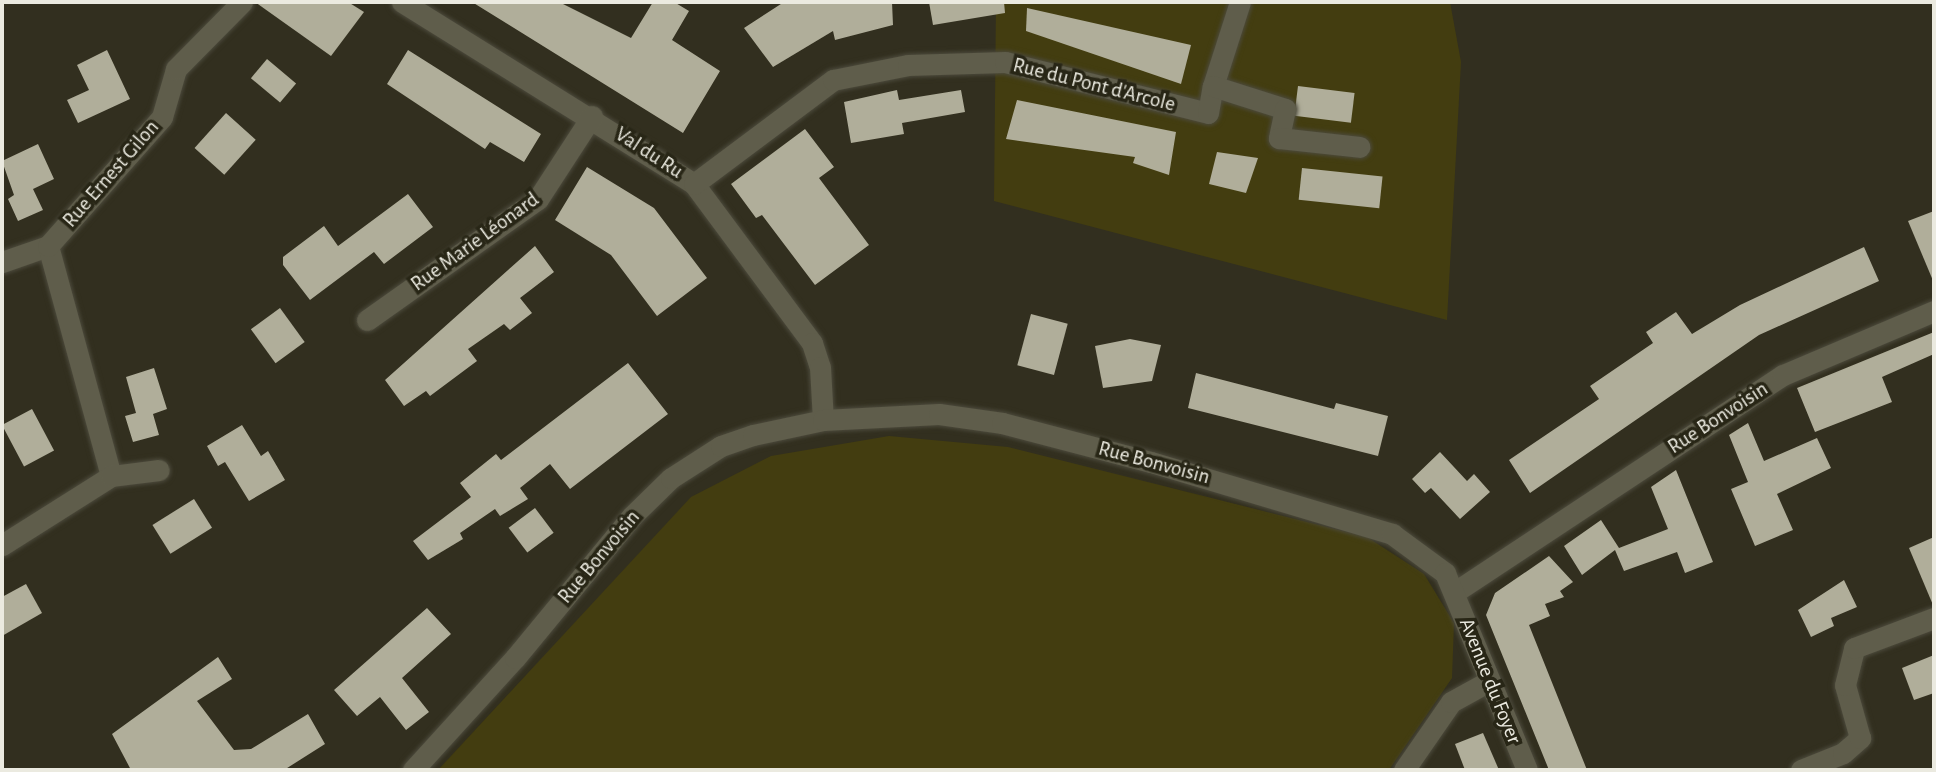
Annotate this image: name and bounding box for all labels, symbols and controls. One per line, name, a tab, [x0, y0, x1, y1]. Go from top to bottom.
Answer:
street label: Rue du Pont d'Arcole	[1010, 53, 1178, 117]
street label: Rue Ernest Gilon	[58, 115, 164, 233]
street label: Val du Ru	[610, 122, 688, 184]
street label: Rue Marie Léonard	[406, 187, 544, 297]
street label: Rue Bonvoisin	[1663, 376, 1773, 460]
street label: Rue Bonvoisin	[1096, 436, 1212, 490]
street label: Rue Bonvoisin	[553, 505, 645, 609]
street label: Avenue du Foyer	[1453, 615, 1527, 747]

